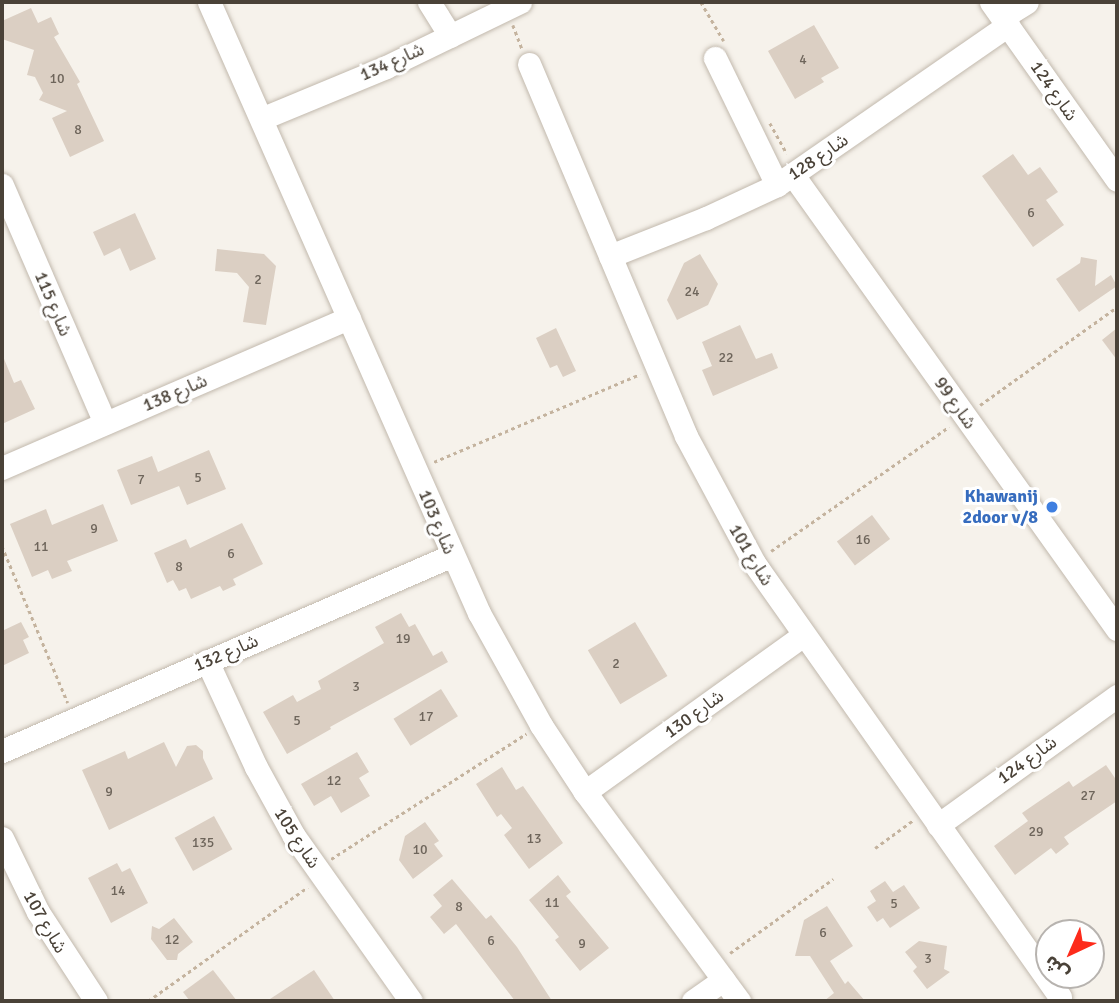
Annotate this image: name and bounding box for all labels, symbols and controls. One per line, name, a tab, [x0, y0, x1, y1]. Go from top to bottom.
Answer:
street label: شارع 134	[356, 38, 428, 86]
house number: 4	[799, 52, 807, 68]
street label: شارع 124	[1026, 57, 1082, 125]
house number: 10	[49, 71, 65, 87]
house number: 8	[74, 122, 82, 138]
street label: شارع 128	[784, 129, 852, 185]
house number: 6	[1027, 205, 1035, 221]
street label: شارع 115	[30, 268, 76, 340]
house number: 2	[254, 272, 262, 288]
house number: 24	[684, 284, 700, 300]
house number: 22	[718, 350, 734, 366]
street label: شارع 138	[139, 370, 211, 416]
street label: شارع 99	[929, 373, 981, 433]
house number: 5	[194, 470, 202, 486]
house number: 7	[137, 472, 145, 488]
street label: شارع 103	[414, 486, 460, 558]
place label: Khawanij 2door v/8	[962, 486, 1038, 528]
marker: Khawanij 2door v/8	[1044, 499, 1060, 515]
street label: شارع 101	[724, 520, 778, 590]
house number: 9	[90, 521, 98, 537]
house number: 16	[855, 532, 871, 548]
house number: 11	[33, 539, 49, 555]
house number: 6	[227, 546, 235, 562]
house number: 8	[175, 559, 183, 575]
street label: شارع 132	[190, 630, 262, 676]
house number: 19	[395, 631, 411, 647]
house number: 2	[612, 656, 620, 672]
house number: 3	[352, 679, 360, 695]
street label: شارع 130	[660, 685, 728, 743]
house number: 17	[418, 709, 434, 725]
house number: 5	[293, 713, 301, 729]
street label: شارع 124	[993, 731, 1061, 789]
house number: 12	[326, 773, 342, 789]
house number: 9	[105, 784, 113, 800]
house number: 27	[1080, 788, 1096, 804]
street label: شارع 105	[269, 804, 325, 872]
house number: 29	[1028, 824, 1044, 840]
house number: 13	[526, 831, 542, 847]
house number: 135	[192, 835, 214, 851]
house number: 10	[412, 842, 428, 858]
house number: 14	[110, 883, 126, 899]
street label: شارع 107	[19, 887, 71, 957]
house number: 11	[544, 895, 560, 911]
house number: 5	[890, 896, 898, 912]
house number: 8	[455, 899, 463, 915]
north arrow	[1035, 919, 1105, 989]
house number: 6	[819, 925, 827, 941]
house number: 12	[164, 932, 180, 948]
house number: 6	[487, 933, 495, 949]
house number: 9	[578, 936, 586, 952]
text: ش	[1039, 950, 1075, 985]
house number: 3	[924, 951, 932, 967]

